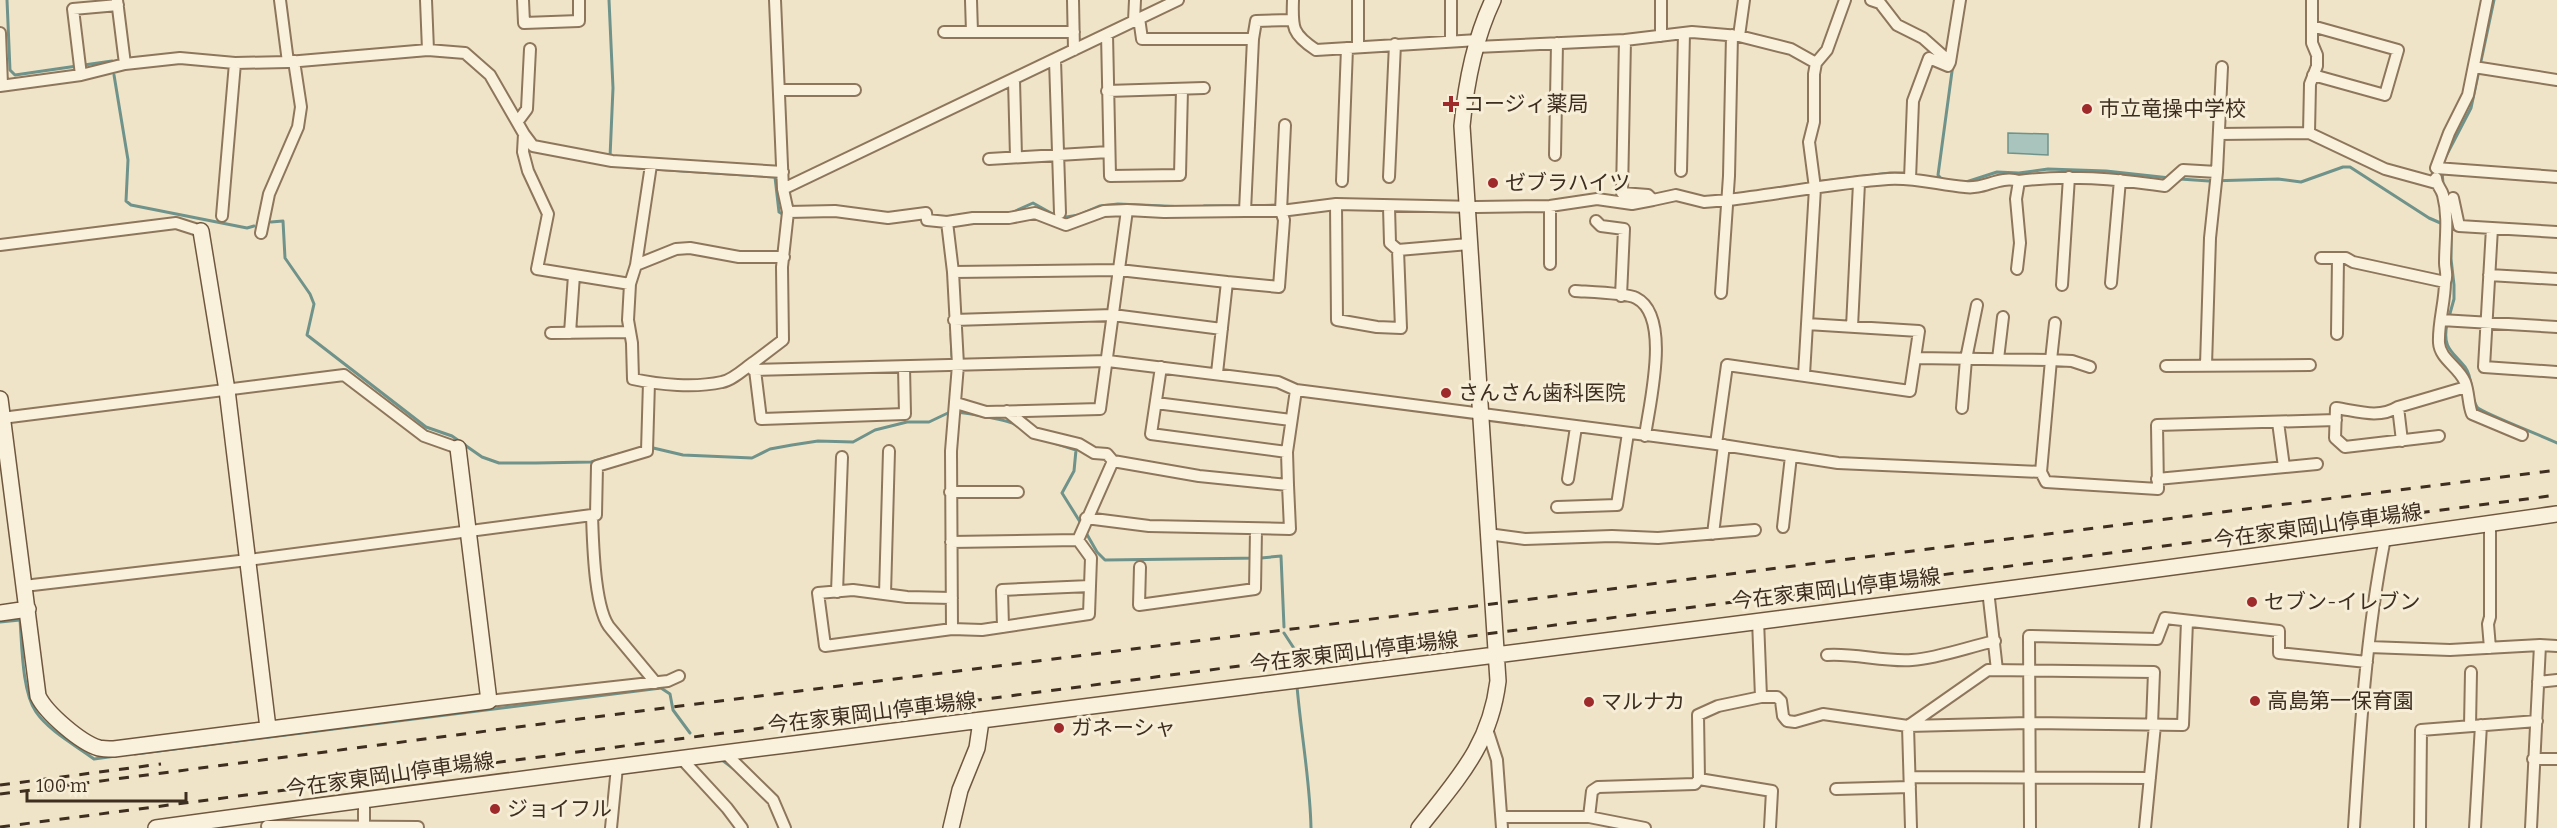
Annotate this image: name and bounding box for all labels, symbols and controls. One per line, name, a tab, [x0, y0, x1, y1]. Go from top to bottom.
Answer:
place label: コージィ薬局	[1463, 91, 1589, 117]
place label: 市立竜操中学校	[2099, 96, 2246, 122]
marker: コージィ薬局	[1444, 97, 1458, 111]
marker: 市立竜操中学校	[2080, 102, 2094, 116]
place label: ゼブラハイツ	[1505, 170, 1630, 196]
marker: ゼブラハイツ	[1486, 176, 1500, 190]
place label: さんさん歯科医院	[1458, 380, 1626, 406]
marker: さんさん歯科医院	[1439, 386, 1453, 400]
street label: 今在家東岡山停車場線	[2212, 499, 2424, 553]
street label: 今在家東岡山停車場線	[1730, 563, 1942, 615]
place label: セブン-イレブン	[2264, 589, 2421, 615]
marker: セブン-イレブン	[2245, 595, 2259, 609]
street label: 今在家東岡山停車場線	[1248, 626, 1460, 678]
street label: 今在家東岡山停車場線	[766, 687, 978, 739]
place label: 高島第一保育園	[2267, 688, 2414, 714]
place label: マルナカ	[1601, 689, 1685, 715]
marker: 高島第一保育園	[2248, 694, 2262, 708]
marker: マルナカ	[1582, 695, 1596, 709]
place label: ガネーシャ	[1071, 715, 1176, 741]
marker: ガネーシャ	[1052, 721, 1066, 735]
street label: 今在家東岡山停車場線	[284, 748, 496, 802]
scale bar	[27, 765, 186, 803]
text: 100 m	[36, 775, 87, 797]
place label: ジョイフル	[507, 796, 612, 822]
marker: ジョイフル	[488, 802, 502, 816]

